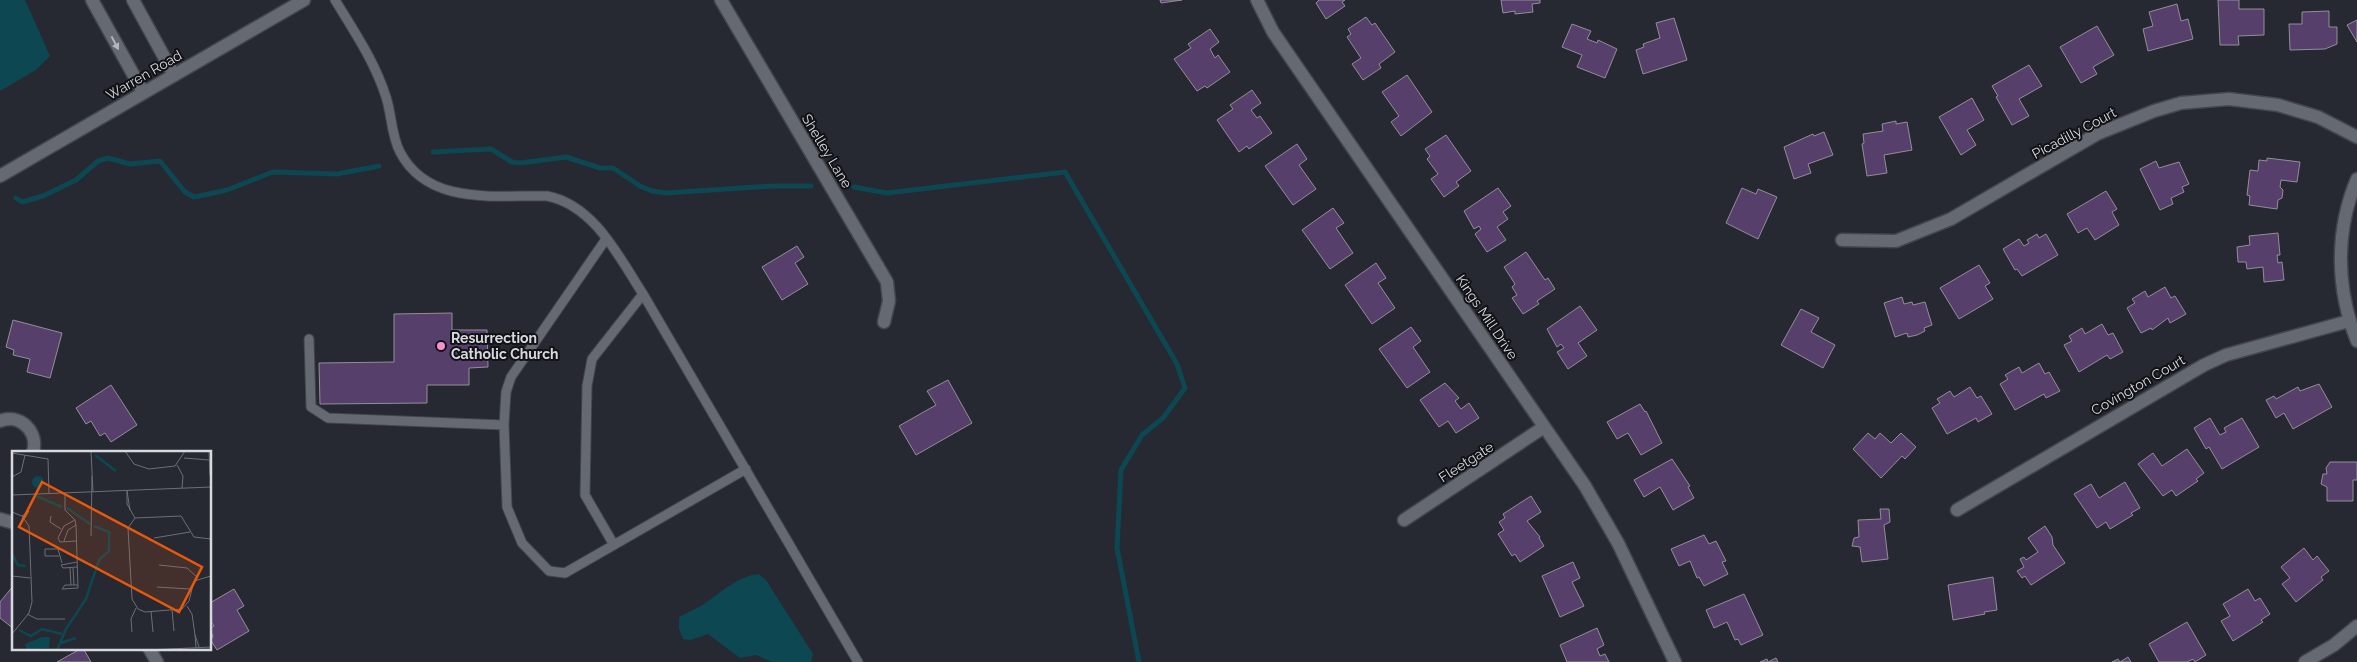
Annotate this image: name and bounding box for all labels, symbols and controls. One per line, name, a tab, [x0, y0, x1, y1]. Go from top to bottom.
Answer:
one-way arrow	[111, 36, 119, 50]
street label: Warren Road	[103, 47, 185, 103]
street label: Picadilly Court	[2029, 104, 2119, 162]
street label: Shelley Lane	[799, 111, 855, 191]
street label: Kings Mill Drive	[1453, 272, 1521, 362]
place label: Resurrection Catholic Church	[451, 330, 559, 362]
marker: Resurrection Catholic Church	[435, 340, 447, 352]
street label: Covington Court	[2088, 352, 2188, 418]
street label: Fleetgate	[1436, 438, 1496, 486]
inset map	[12, 451, 211, 650]

